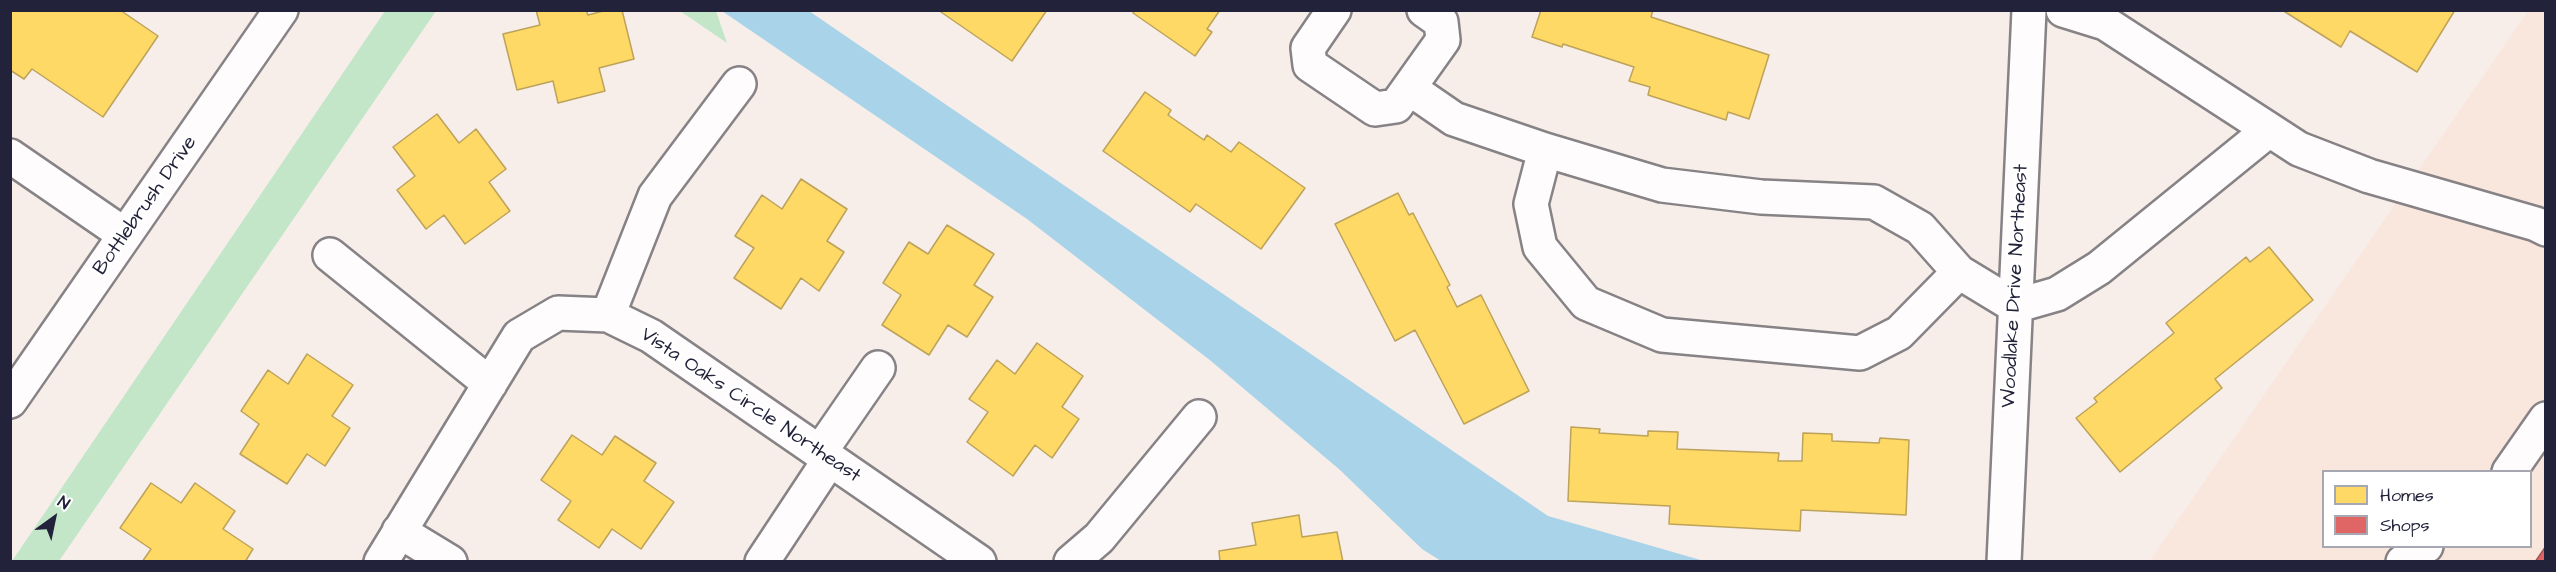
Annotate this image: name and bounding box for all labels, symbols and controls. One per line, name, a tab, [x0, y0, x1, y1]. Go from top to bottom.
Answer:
street label: Bottlebrush Drive	[89, 132, 203, 280]
street label: Woodlake Drive Northeast	[1998, 163, 2034, 409]
street label: Vista Oaks Circle Northeast	[635, 323, 865, 489]
legend	[2322, 470, 2532, 548]
text: Homes	[2380, 483, 2434, 508]
north arrow	[24, 488, 84, 548]
text: N	[54, 491, 74, 515]
text: Shops	[2380, 513, 2430, 538]

